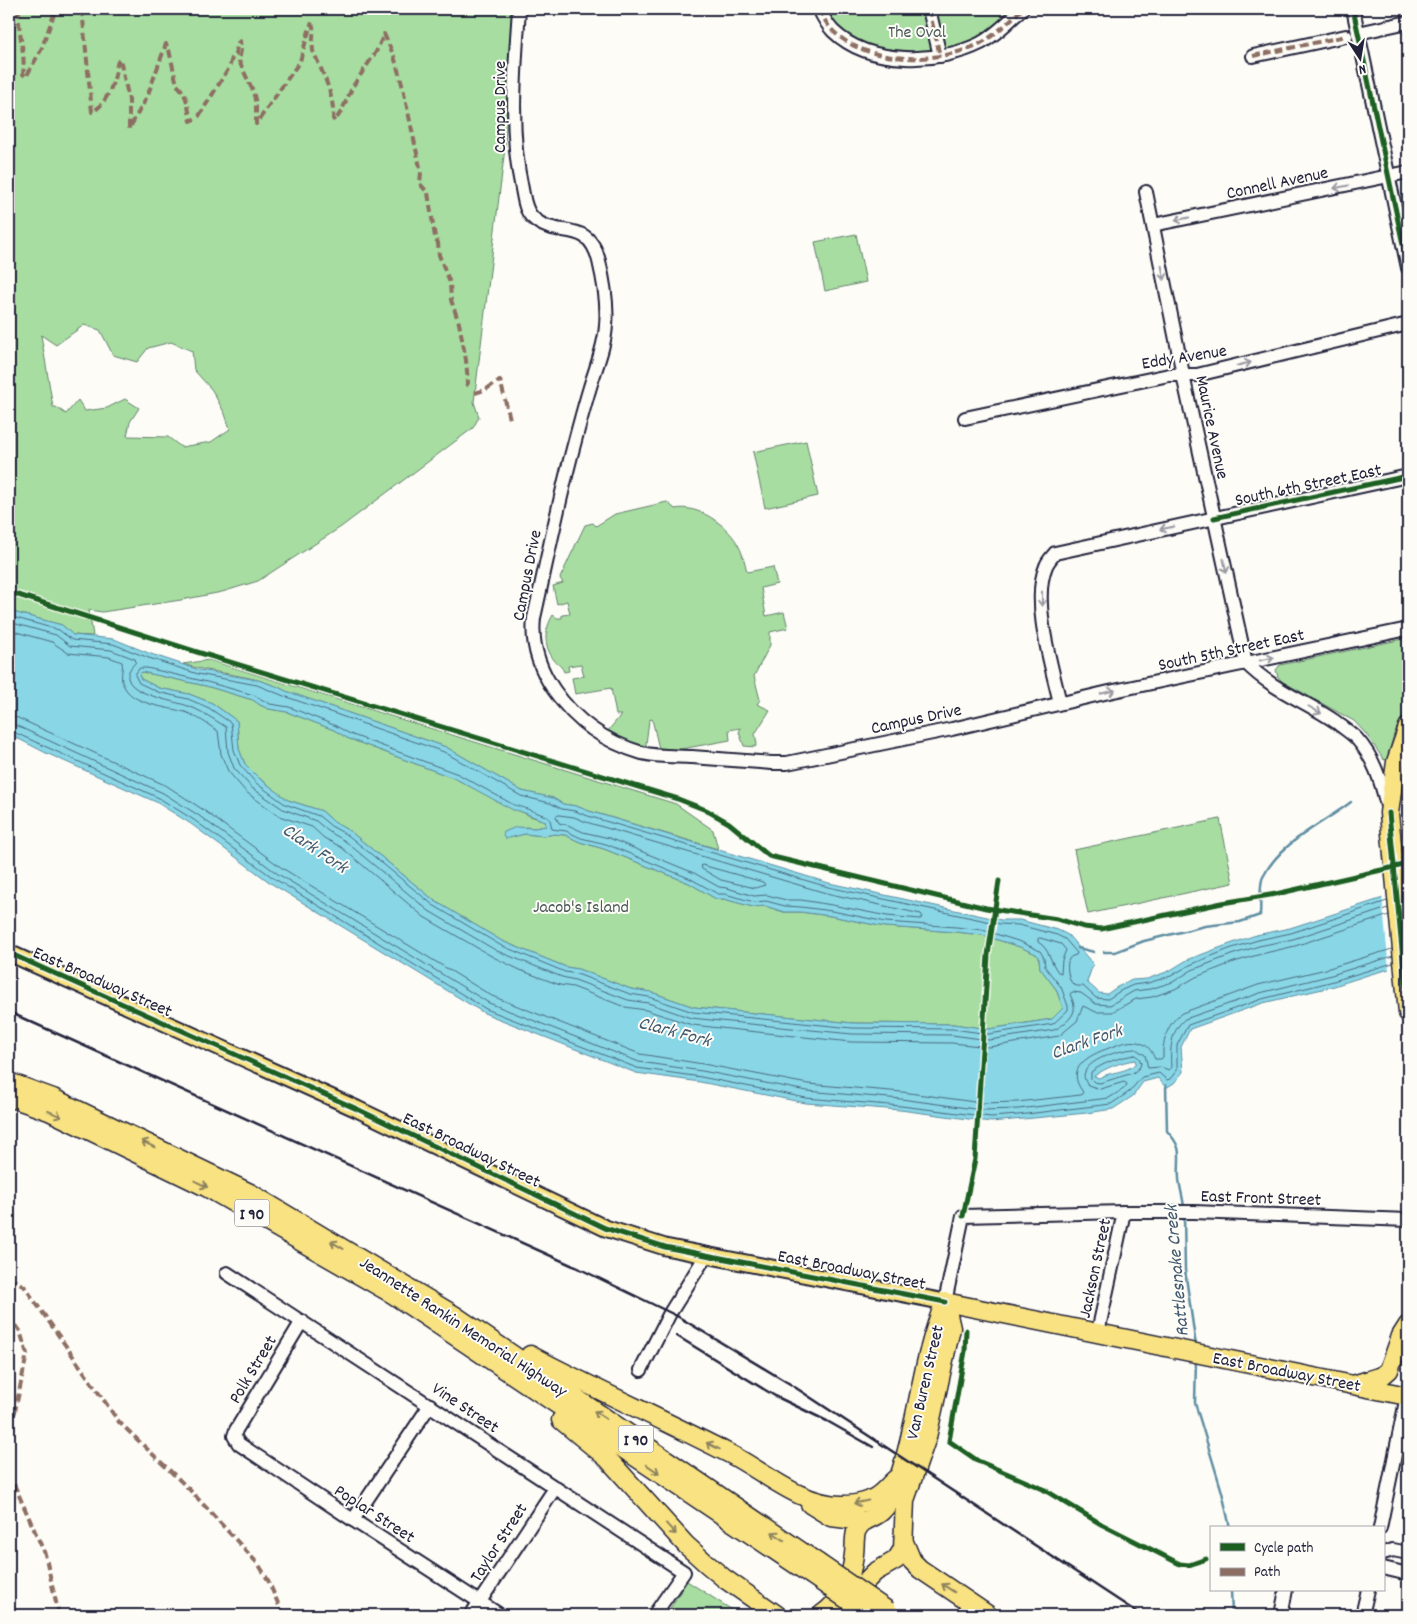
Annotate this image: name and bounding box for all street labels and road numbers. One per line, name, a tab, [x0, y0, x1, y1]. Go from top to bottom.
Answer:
street label: Campus Drive	[489, 61, 514, 153]
street label: Connell Avenue	[1224, 161, 1331, 207]
street label: Eddy Avenue	[1140, 339, 1229, 378]
street label: Maurice Avenue	[1187, 373, 1234, 482]
street label: South 6th Street East	[1233, 459, 1384, 514]
street label: Campus Drive	[507, 528, 550, 623]
street label: South 5th Street East	[1156, 624, 1307, 679]
street label: Campus Drive	[869, 699, 964, 742]
street label: East Broadway Street	[28, 941, 176, 1025]
street label: East Broadway Street	[398, 1107, 544, 1196]
street label: East Front Street	[1200, 1185, 1322, 1214]
road number: I 90	[234, 1200, 270, 1226]
street label: Jackson Street	[1074, 1216, 1119, 1321]
street label: East Broadway Street	[775, 1245, 928, 1298]
street label: Jeannette Rankin Memorial Highway	[354, 1251, 572, 1405]
street label: Van Buren Street	[901, 1323, 952, 1442]
street label: Polk Street	[224, 1331, 285, 1409]
street label: East Broadway Street	[1210, 1347, 1363, 1400]
street label: Vine Street	[426, 1377, 503, 1441]
road number: I 90	[618, 1426, 654, 1452]
street label: Poplar Street	[328, 1480, 419, 1551]
street label: Taylor Street	[465, 1499, 535, 1588]

